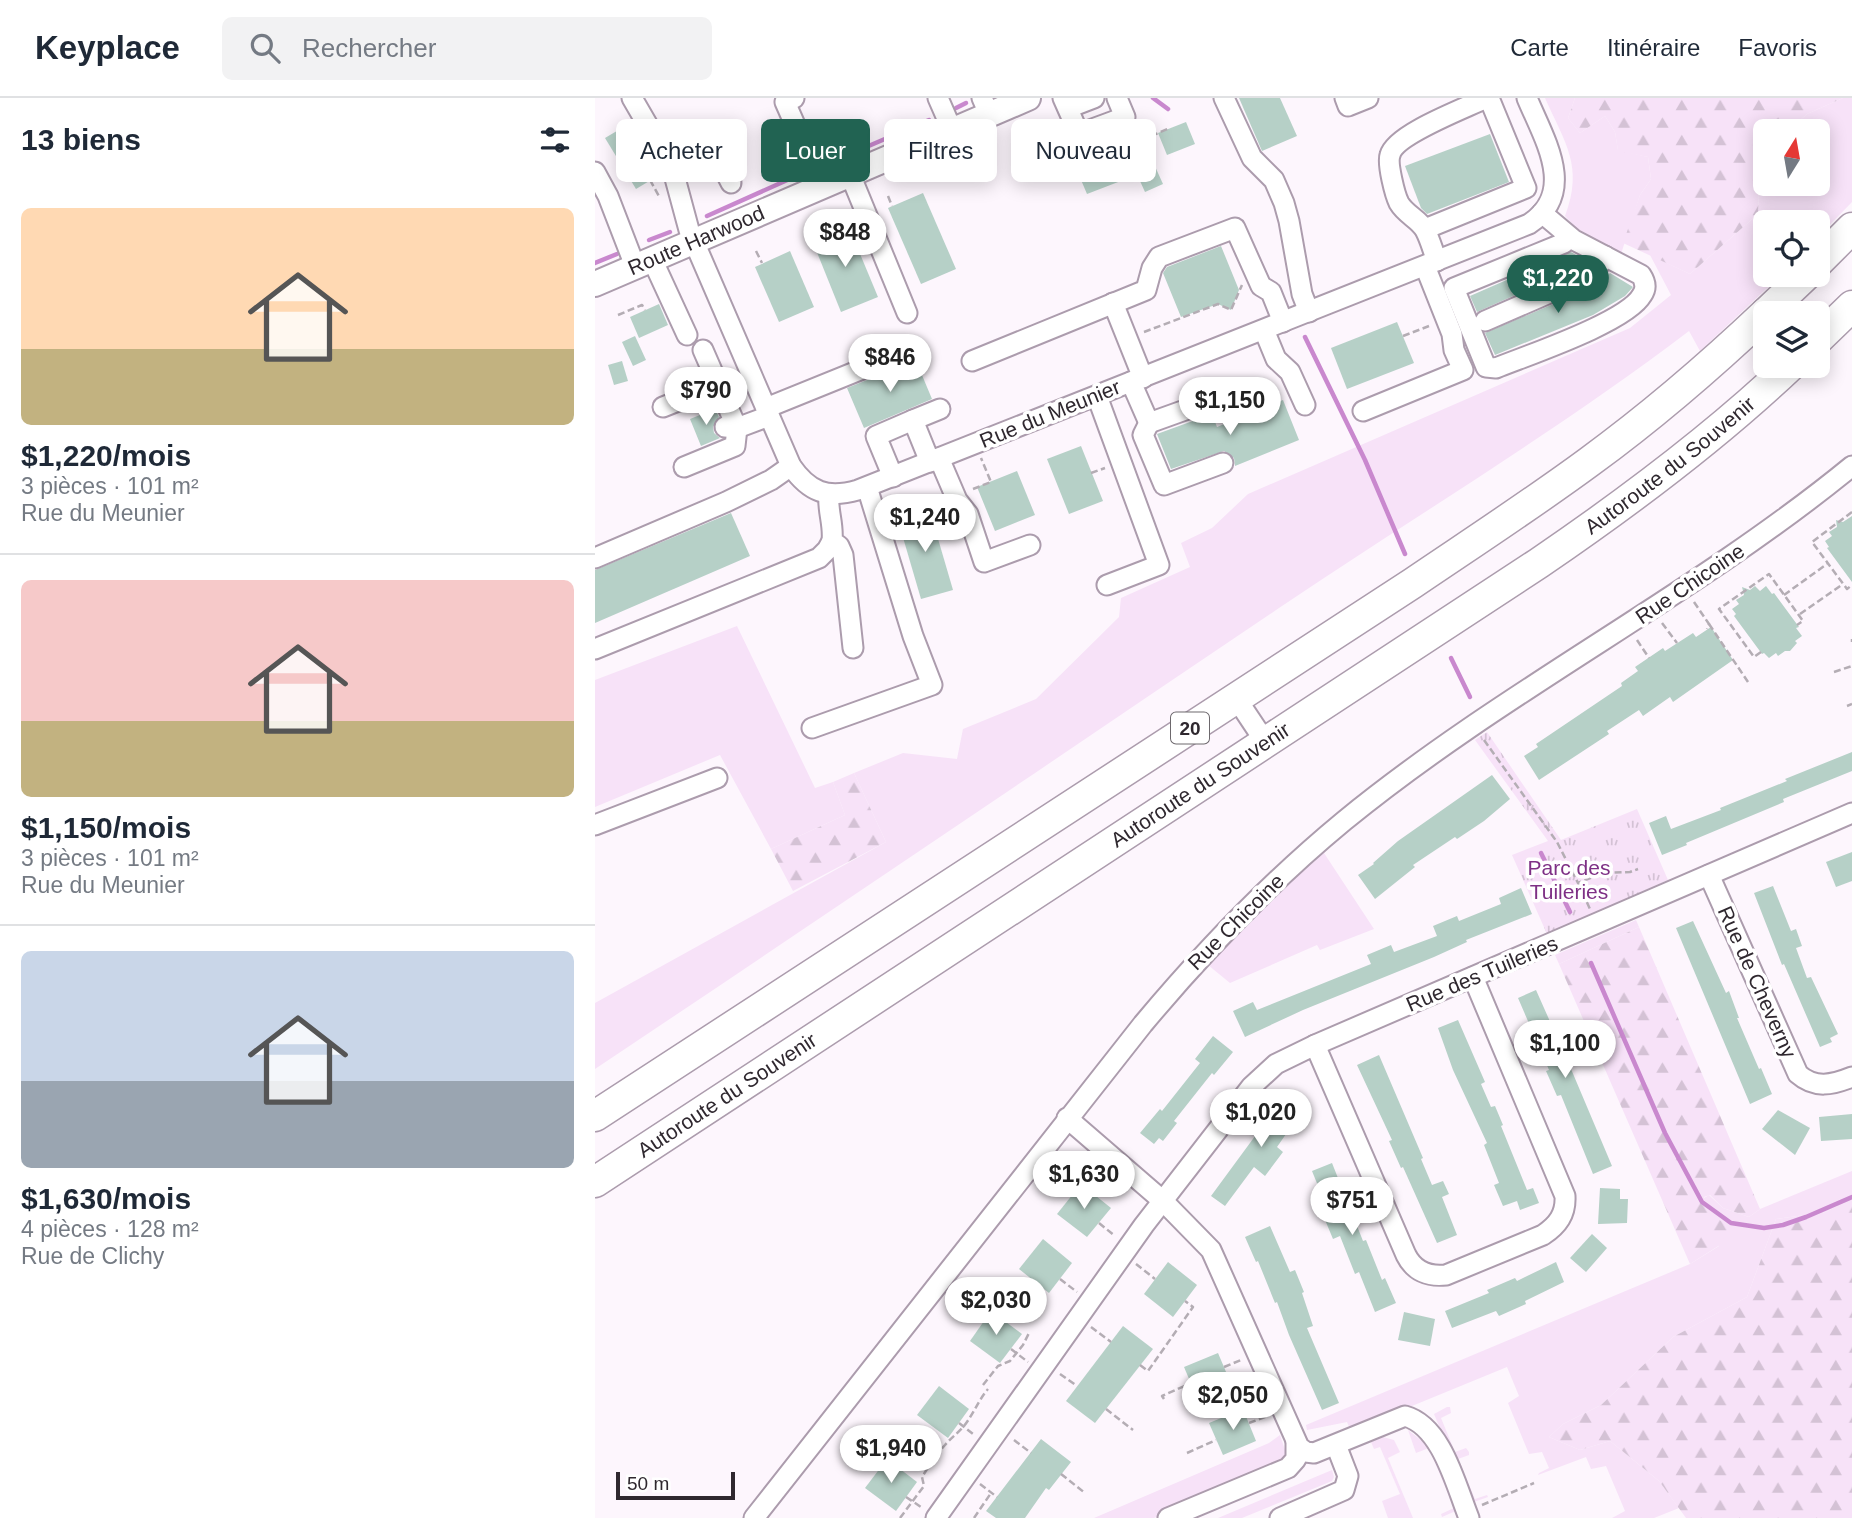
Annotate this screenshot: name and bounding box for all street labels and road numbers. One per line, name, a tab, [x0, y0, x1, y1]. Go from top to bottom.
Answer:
street label: Route Harwood	[624, 201, 767, 280]
street label: Rue du Meunier	[976, 375, 1123, 452]
street label: Autoroute du Souvenir	[1580, 392, 1759, 539]
street label: Rue Chicoine	[1631, 539, 1748, 628]
road number: 20	[1171, 712, 1209, 744]
street label: Autoroute du Souvenir	[1106, 718, 1294, 852]
street label: Rue Chicoine	[1183, 869, 1288, 974]
street label: Rue de Cheverny	[1714, 902, 1801, 1062]
street label: Rue des Tuileries	[1403, 931, 1561, 1016]
street label: Autoroute du Souvenir	[633, 1028, 821, 1162]

